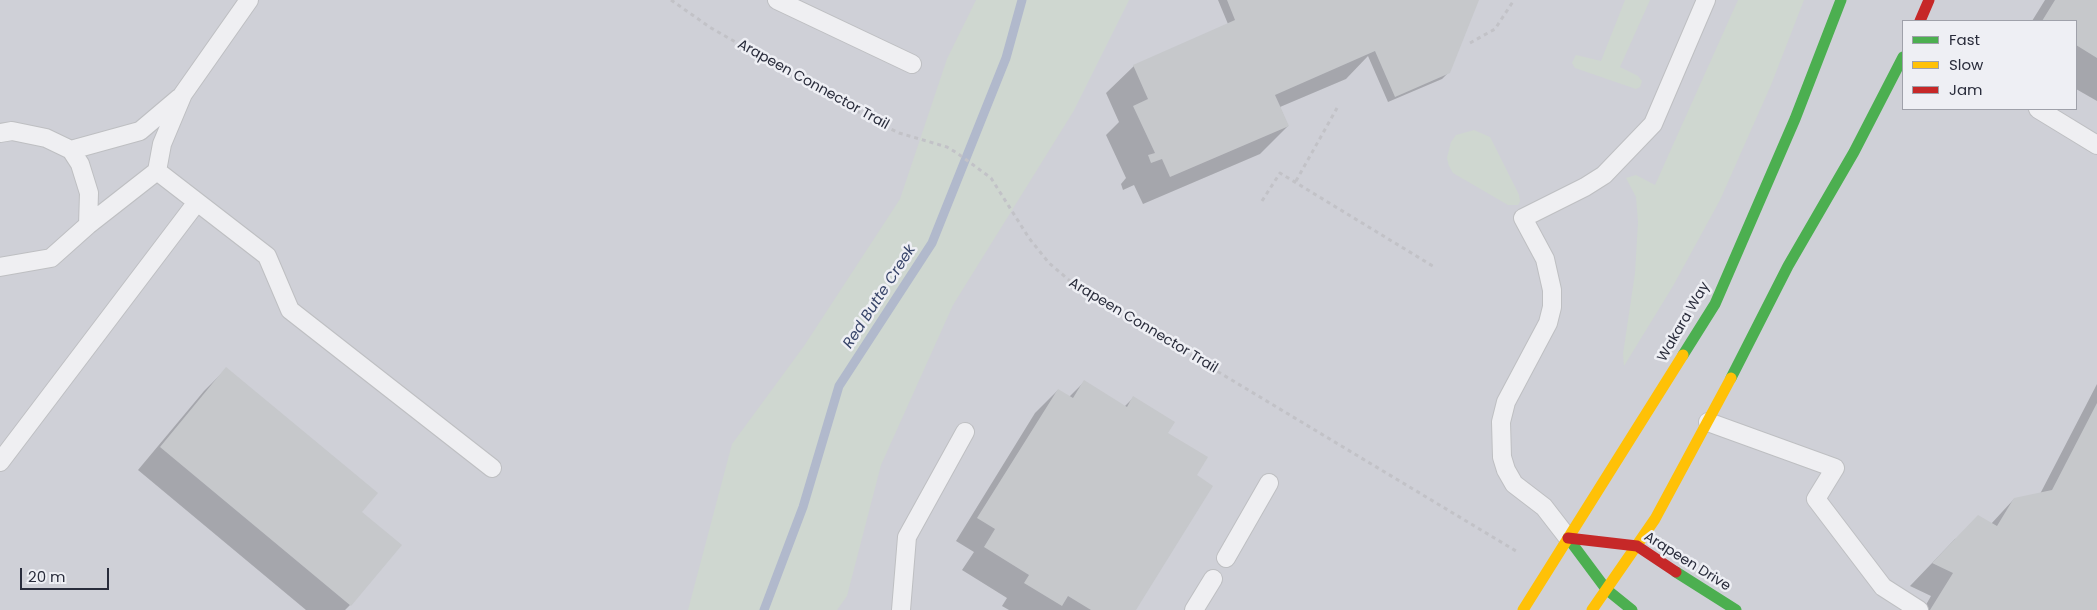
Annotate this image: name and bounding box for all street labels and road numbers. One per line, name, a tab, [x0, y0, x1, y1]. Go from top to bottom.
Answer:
street label: Arapeen Connector Trail	[734, 36, 892, 134]
street label: Arapeen Connector Trail	[1066, 275, 1220, 377]
street label: Wakara Way	[1654, 279, 1714, 365]
street label: Arapeen Drive	[1641, 529, 1733, 595]

